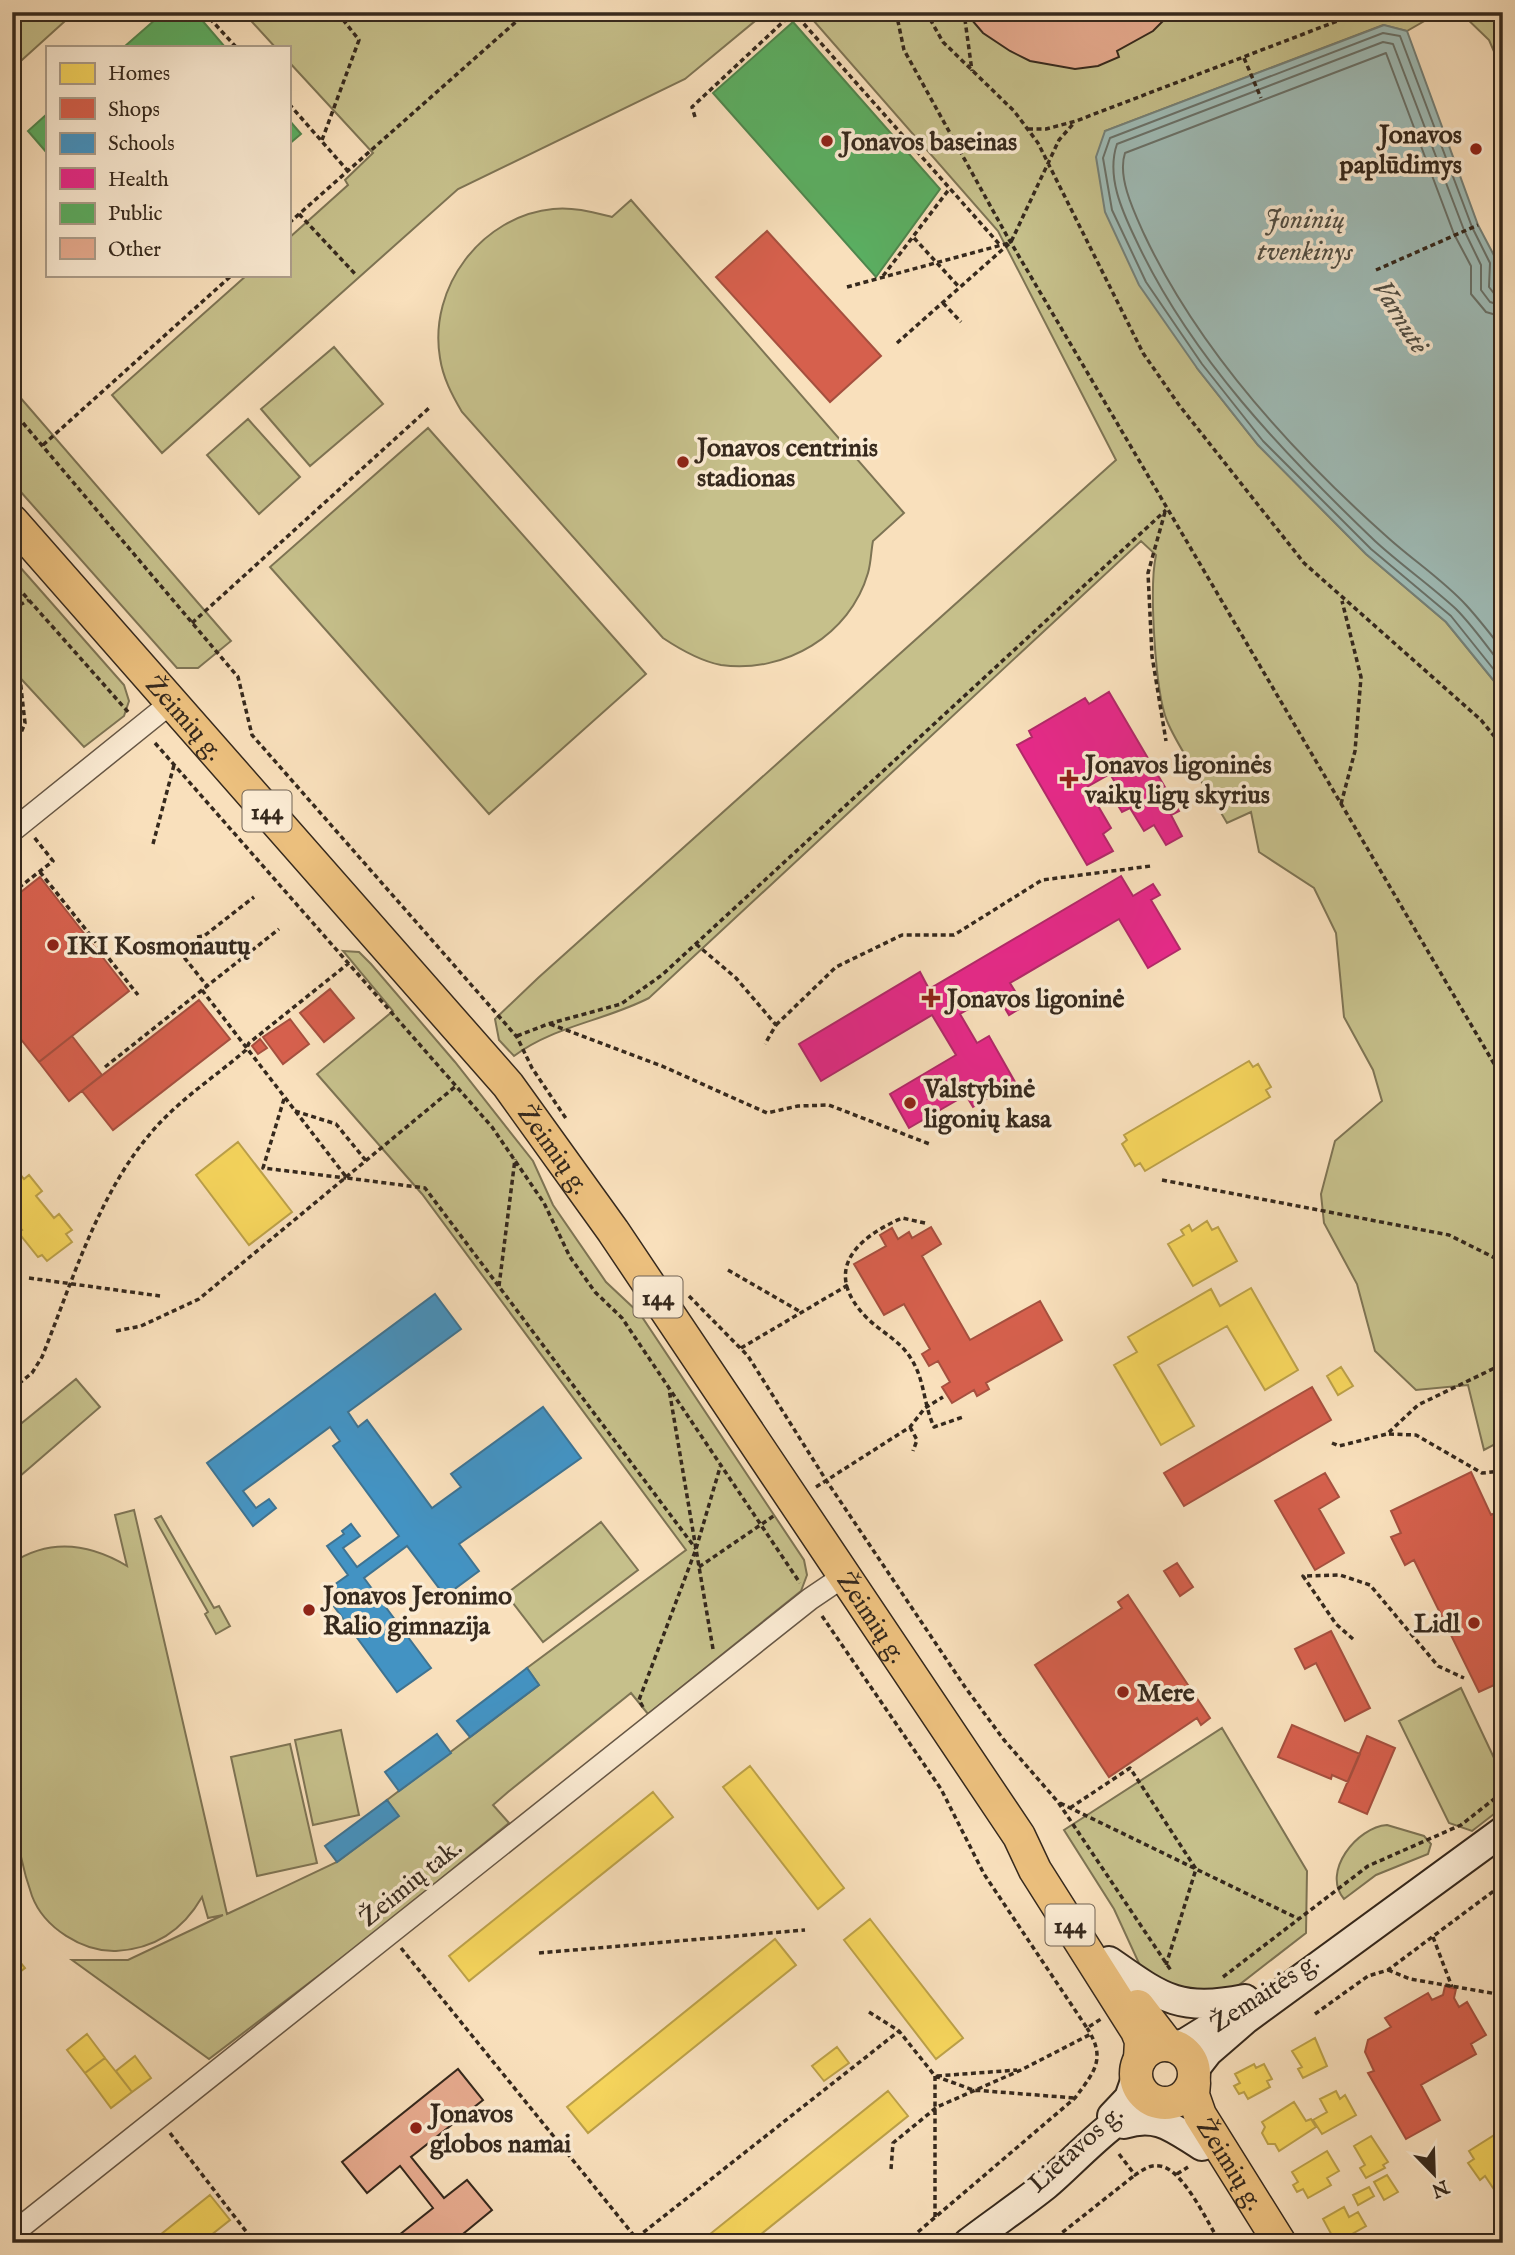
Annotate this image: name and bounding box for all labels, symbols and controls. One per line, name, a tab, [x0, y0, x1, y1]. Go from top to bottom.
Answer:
legend	[46, 46, 290, 276]
text: Homes	[108, 61, 170, 88]
text: Shops	[108, 97, 160, 124]
place label: Jonavos paplūdimys	[1339, 119, 1462, 182]
place label: Jonavos baseinas	[838, 126, 1017, 159]
text: Schools	[108, 131, 175, 158]
marker: Jonavos baseinas	[819, 133, 835, 149]
marker: Jonavos paplūdimys	[1468, 141, 1484, 157]
text: Health	[108, 167, 169, 194]
text: Public	[108, 201, 162, 228]
water label: Joninių tvenkinys	[1257, 203, 1354, 270]
text: Other	[108, 237, 161, 264]
water label: Varnutė	[1364, 274, 1437, 362]
place label: Jonavos centrinis stadionas	[694, 432, 878, 495]
marker: Jonavos centrinis stadionas	[675, 454, 691, 470]
street label: Žeimių g.	[138, 669, 230, 768]
place label: Jonavos ligoninės vaikų ligų skyrius	[1082, 749, 1272, 812]
marker: Jonavos ligoninės vaikų ligų skyrius	[1059, 769, 1079, 789]
road number: 144	[243, 790, 292, 832]
place label: IKI Kosmonautų	[67, 930, 251, 963]
marker: IKI Kosmonautų	[45, 937, 61, 953]
place label: Jonavos ligoninė	[944, 983, 1124, 1016]
marker: Jonavos ligoninė	[921, 988, 941, 1008]
place label: Valstybinė ligonių kasa	[923, 1073, 1052, 1136]
marker: Valstybinė ligonių kasa	[902, 1095, 918, 1111]
street label: Žeimių g.	[509, 1099, 596, 1201]
road number: 144	[634, 1276, 682, 1317]
street label: Žeimių g.	[829, 1566, 913, 1670]
place label: Jonavos Jeronimo Ralio gimnazija	[320, 1580, 512, 1643]
marker: Jonavos Jeronimo Ralio gimnazija	[301, 1602, 317, 1618]
place label: Lidl	[1414, 1608, 1461, 1641]
marker: Lidl	[1466, 1615, 1482, 1631]
place label: Mere	[1137, 1677, 1195, 1710]
marker: Mere	[1115, 1684, 1131, 1700]
street label: Žeimių tak.	[353, 1832, 469, 1935]
road number: 144	[1046, 1904, 1094, 1946]
street label: Žemaitės g.	[1204, 1946, 1326, 2041]
place label: Jonavos globos namai	[427, 2098, 571, 2161]
street label: Lietavos g.	[1022, 2098, 1130, 2200]
street label: Žeimių g.	[1188, 2112, 1271, 2217]
marker: Jonavos globos namai	[408, 2120, 424, 2136]
north arrow	[1400, 2140, 1470, 2210]
text: N	[1427, 2173, 1453, 2202]

